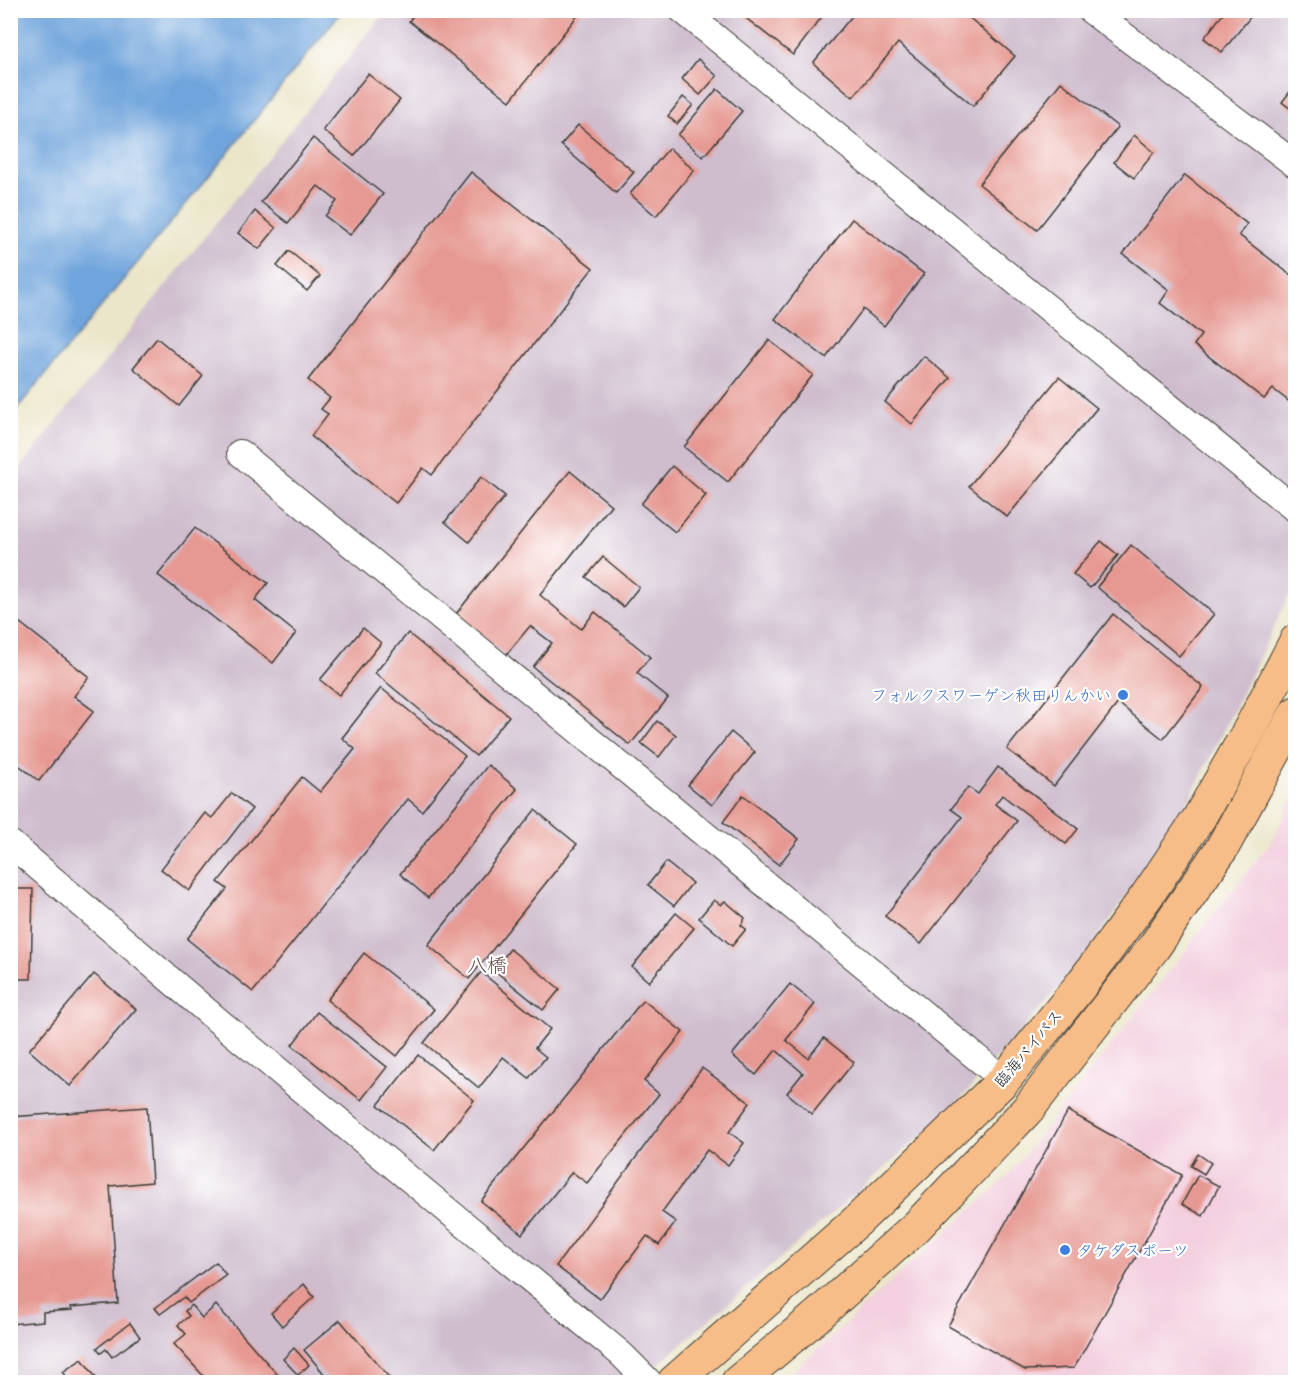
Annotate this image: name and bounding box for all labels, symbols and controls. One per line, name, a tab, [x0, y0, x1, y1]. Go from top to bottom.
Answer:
place label: フォルクスワーゲン秋田りんかい	[871, 685, 1111, 707]
marker: フォルクスワーゲン秋田りんかい	[1116, 688, 1130, 702]
district label: 八橋	[467, 952, 507, 980]
street label: 臨海バイパス	[990, 1005, 1068, 1092]
place label: タケダスポーツ	[1077, 1240, 1189, 1262]
marker: タケダスポーツ	[1058, 1243, 1072, 1257]

